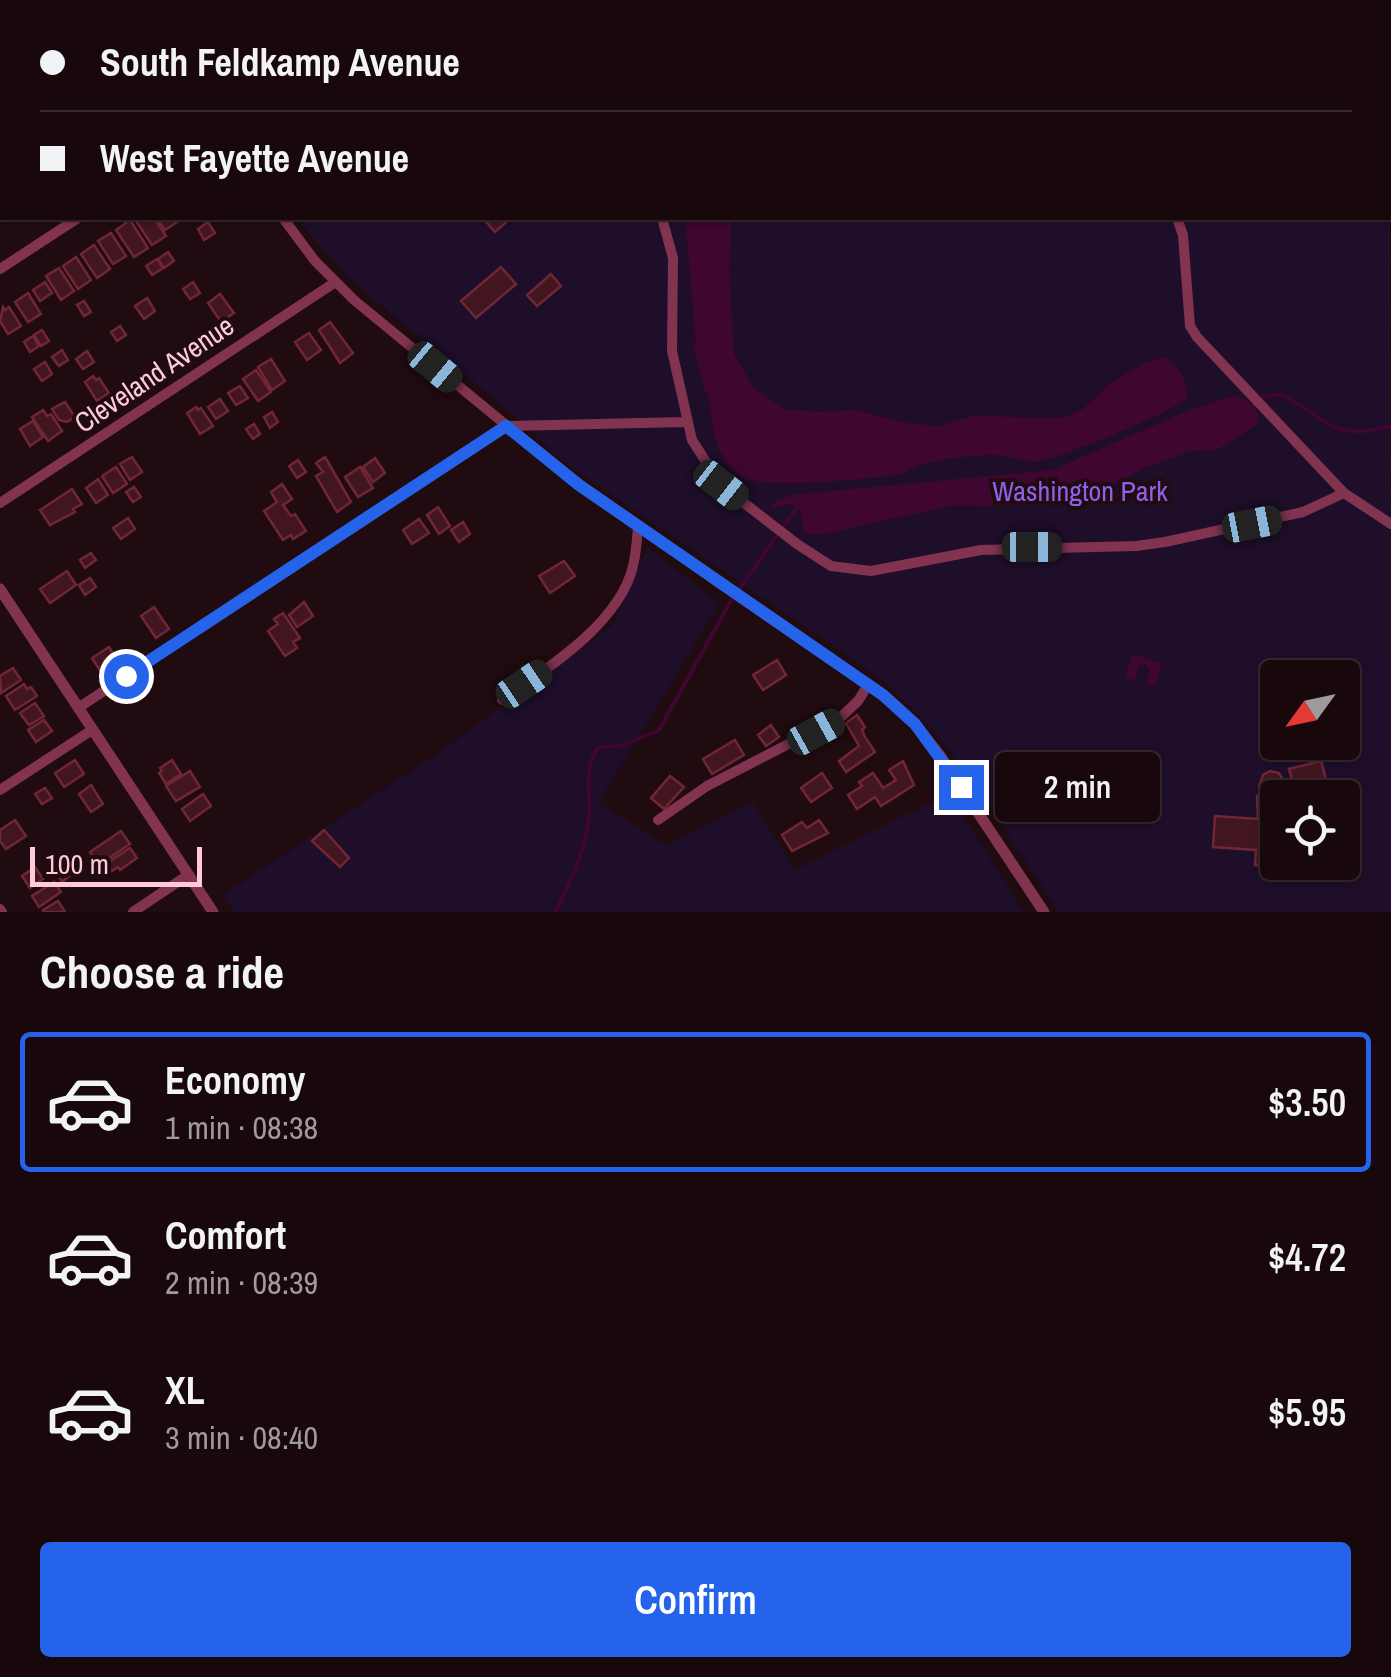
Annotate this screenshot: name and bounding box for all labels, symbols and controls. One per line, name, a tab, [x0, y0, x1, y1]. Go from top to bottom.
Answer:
text: South Feldkamp Avenue	[100, 37, 460, 88]
text: West Fayette Avenue	[100, 133, 409, 184]
street label: Cleveland Avenue	[67, 307, 241, 441]
car	[402, 336, 468, 398]
car	[688, 455, 754, 515]
park label: Washington Park	[992, 472, 1168, 510]
car	[1220, 504, 1284, 544]
car	[1002, 532, 1062, 562]
route start	[104, 654, 149, 699]
car	[491, 655, 557, 713]
north arrow	[1260, 660, 1360, 760]
map controls	[1260, 660, 1360, 880]
car	[782, 704, 850, 760]
callout: 2 min	[996, 752, 1161, 822]
route end	[939, 765, 984, 810]
text: 2 min	[1044, 765, 1111, 808]
button: locate	[1260, 780, 1360, 880]
scale bar	[30, 842, 202, 886]
text: 100 m	[45, 845, 109, 883]
text: Choose a ride	[40, 941, 284, 1002]
text: Economy	[165, 1055, 305, 1106]
icon: car	[45, 1057, 135, 1147]
text: $3.50	[1268, 1077, 1346, 1128]
text: 1 min · 08:38	[165, 1106, 318, 1149]
text: Comfort	[165, 1210, 286, 1261]
icon: car	[45, 1212, 135, 1302]
text: $4.72	[1268, 1232, 1346, 1283]
text: 2 min · 08:39	[165, 1261, 318, 1304]
text: XL	[165, 1365, 205, 1416]
icon: car	[45, 1367, 135, 1457]
text: $5.95	[1268, 1387, 1346, 1438]
text: 3 min · 08:40	[165, 1416, 318, 1459]
button: Confirm	[40, 1542, 1351, 1657]

